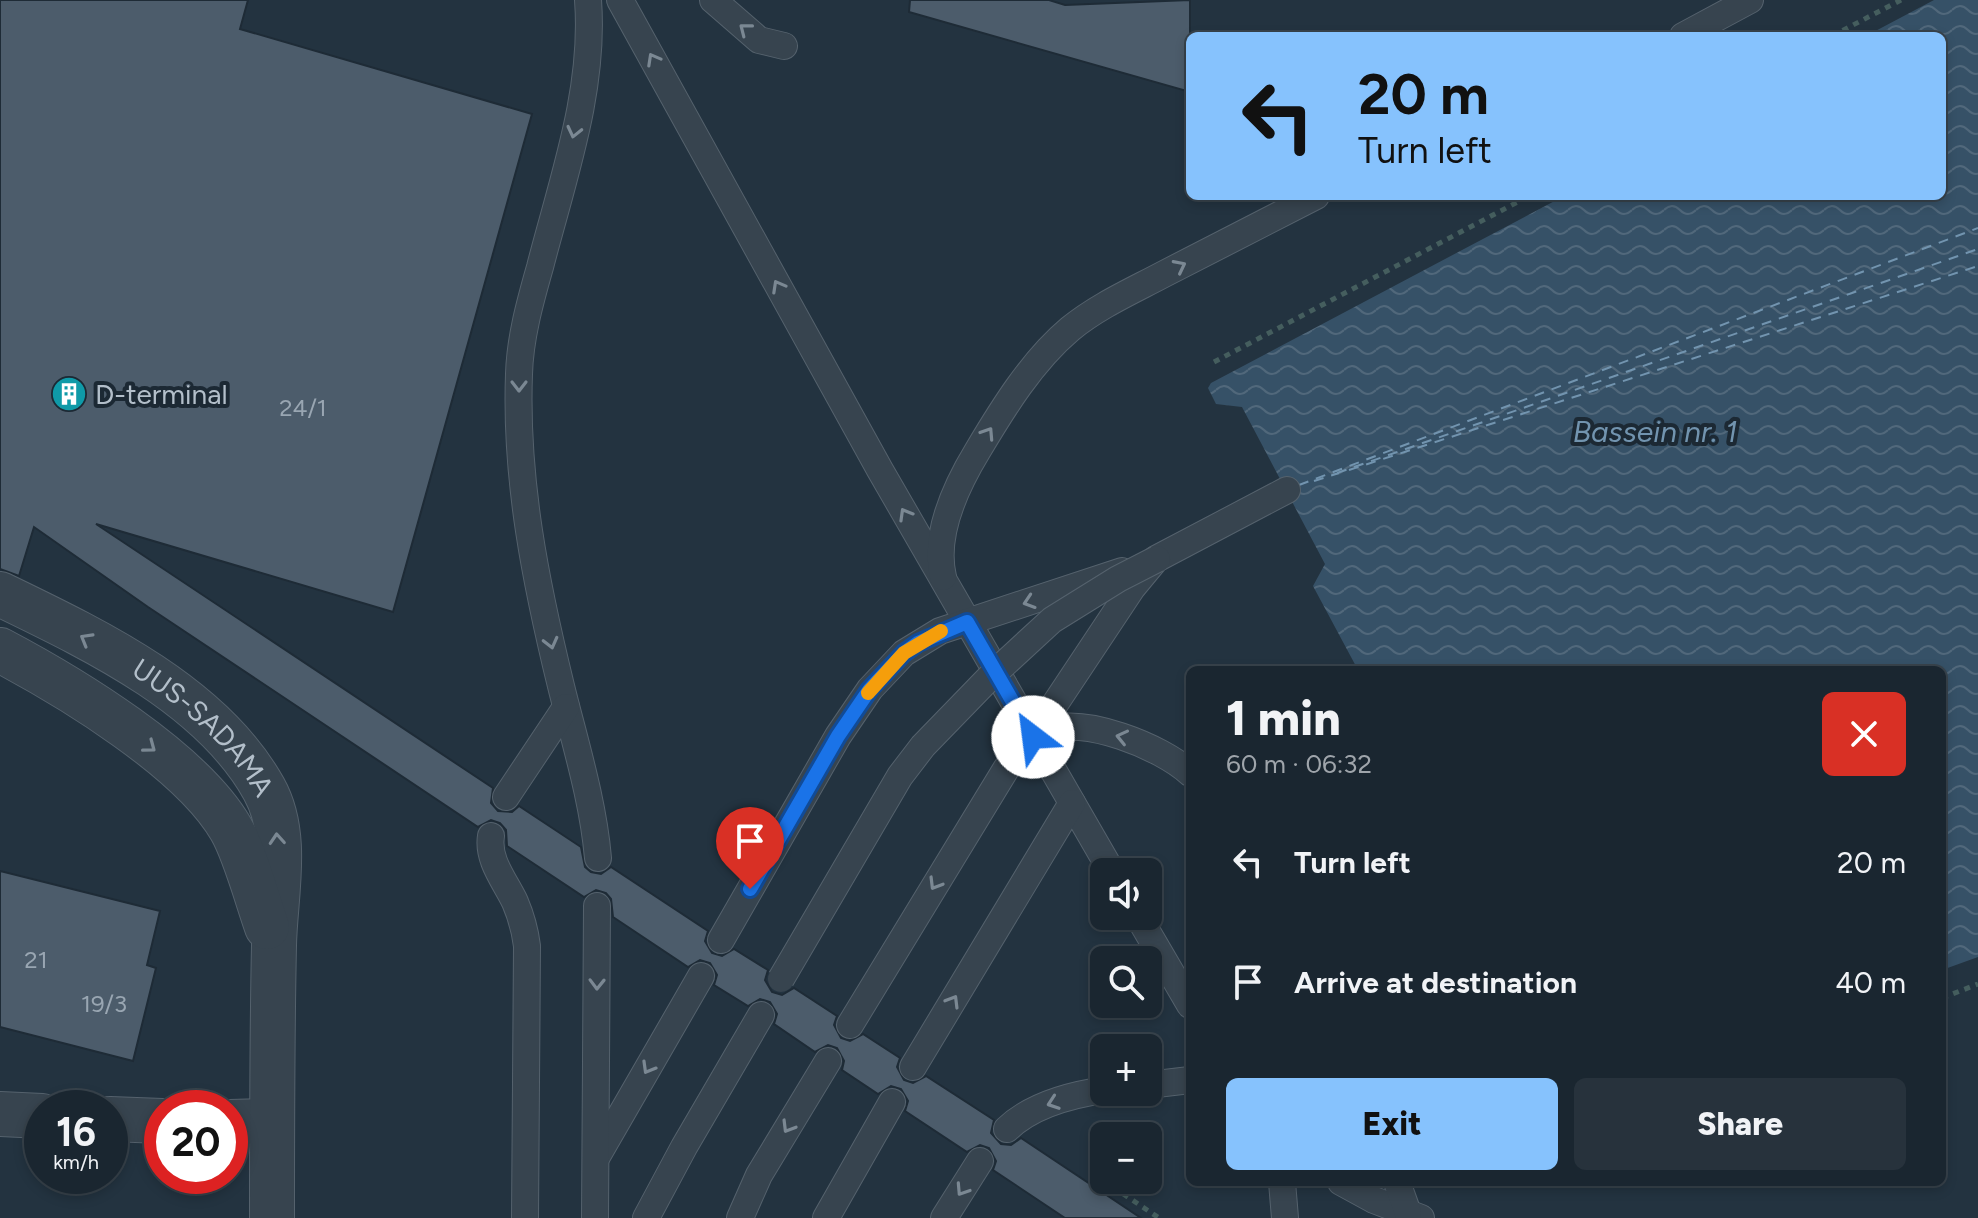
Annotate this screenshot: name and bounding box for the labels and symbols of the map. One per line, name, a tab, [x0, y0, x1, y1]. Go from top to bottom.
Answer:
one-way arrow	[740, 24, 754, 39]
one-way arrow	[647, 53, 662, 67]
one-way arrow	[566, 125, 583, 139]
one-way arrow	[1172, 261, 1186, 276]
one-way arrow	[772, 281, 788, 295]
building icon: D-terminal	[50, 375, 88, 413]
place label: D-terminal	[95, 377, 228, 411]
one-way arrow	[510, 380, 528, 393]
house number: 24/1	[279, 393, 327, 422]
water label: Bassein nr. 1	[1573, 413, 1737, 450]
one-way arrow	[979, 428, 994, 442]
one-way arrow	[899, 508, 915, 522]
one-way arrow	[1023, 592, 1037, 608]
one-way arrow	[80, 633, 95, 649]
one-way arrow	[541, 636, 558, 650]
street label: UUS-SADAMA	[126, 651, 281, 802]
position arrow	[991, 695, 1075, 779]
one-way arrow	[1116, 729, 1130, 746]
one-way arrow	[141, 737, 156, 751]
pin	[716, 807, 784, 889]
one-way arrow	[269, 832, 286, 845]
one-way arrow	[930, 875, 945, 890]
house number: 21	[24, 945, 48, 974]
one-way arrow	[588, 978, 605, 991]
house number: 19/3	[81, 989, 127, 1018]
one-way arrow	[944, 995, 959, 1010]
one-way arrow	[642, 1059, 658, 1074]
speed limit sign: 20	[144, 1090, 248, 1194]
one-way arrow	[1046, 1094, 1060, 1110]
one-way arrow	[782, 1118, 797, 1133]
one-way arrow	[956, 1181, 971, 1195]

